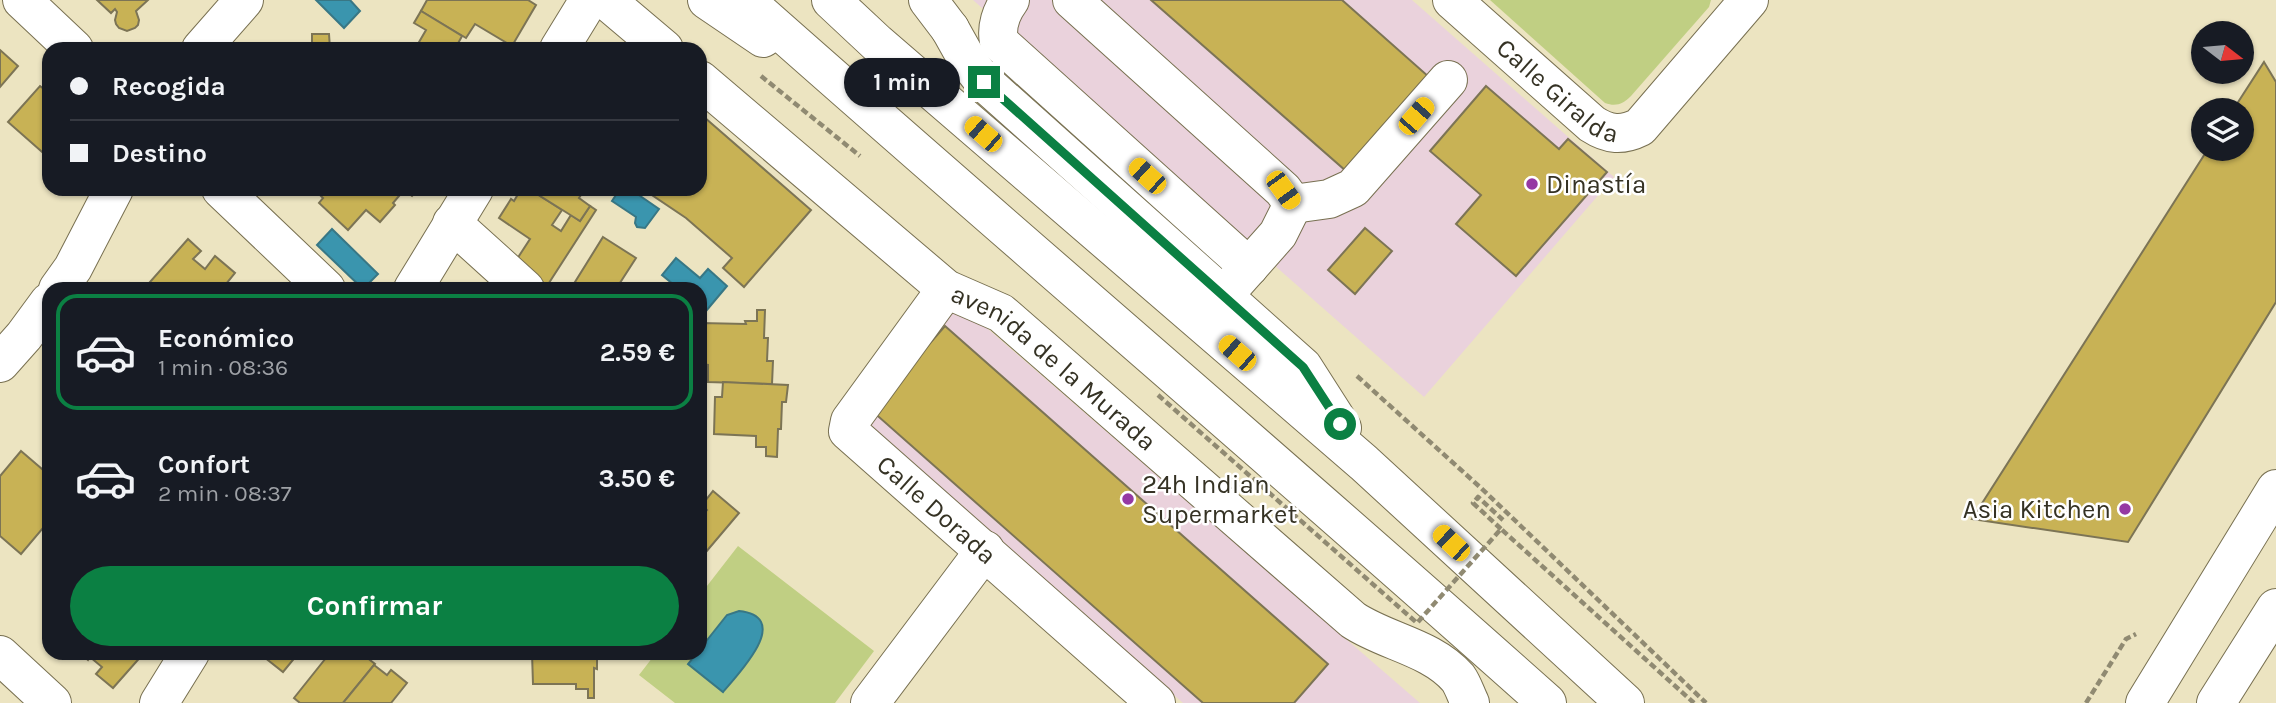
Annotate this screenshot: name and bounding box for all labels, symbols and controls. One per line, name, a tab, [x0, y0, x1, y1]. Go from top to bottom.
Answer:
north arrow	[2191, 21, 2254, 84]
map controls	[2191, 21, 2254, 161]
street label: Calle Giralda	[1490, 32, 1621, 149]
callout: 1 min	[844, 57, 960, 106]
route end	[968, 66, 1000, 98]
text: 1 min	[873, 69, 931, 96]
text: Recogida	[112, 71, 226, 102]
car	[1395, 93, 1438, 139]
button: layers	[2191, 98, 2254, 161]
car	[961, 112, 1006, 156]
text: Destino	[112, 138, 207, 169]
car	[1125, 154, 1170, 198]
car	[1263, 167, 1304, 213]
place label: Dinastía	[1546, 169, 1646, 200]
marker: Dinastía	[1524, 176, 1540, 192]
street label: avenida de la Murada	[946, 278, 1163, 457]
icon: car	[74, 321, 137, 384]
text: Económico	[158, 323, 294, 354]
car	[1215, 331, 1260, 375]
text: 2.59 €	[600, 337, 675, 368]
text: 1 min · 08:36	[158, 354, 288, 381]
route start	[1324, 408, 1356, 440]
icon: car	[74, 447, 137, 510]
text: Confort	[158, 449, 250, 480]
street label: Calle Dorada	[870, 449, 1003, 571]
text: 3.50 €	[599, 463, 675, 494]
place label: 24h Indian Supermarket	[1142, 469, 1297, 530]
text: 2 min · 08:37	[158, 480, 292, 507]
marker: 24h Indian Supermarket	[1120, 491, 1136, 507]
place label: Asia Kitchen	[1963, 494, 2111, 525]
marker: Asia Kitchen	[2117, 501, 2133, 517]
car	[1429, 521, 1474, 565]
button: Confirmar	[70, 566, 679, 646]

